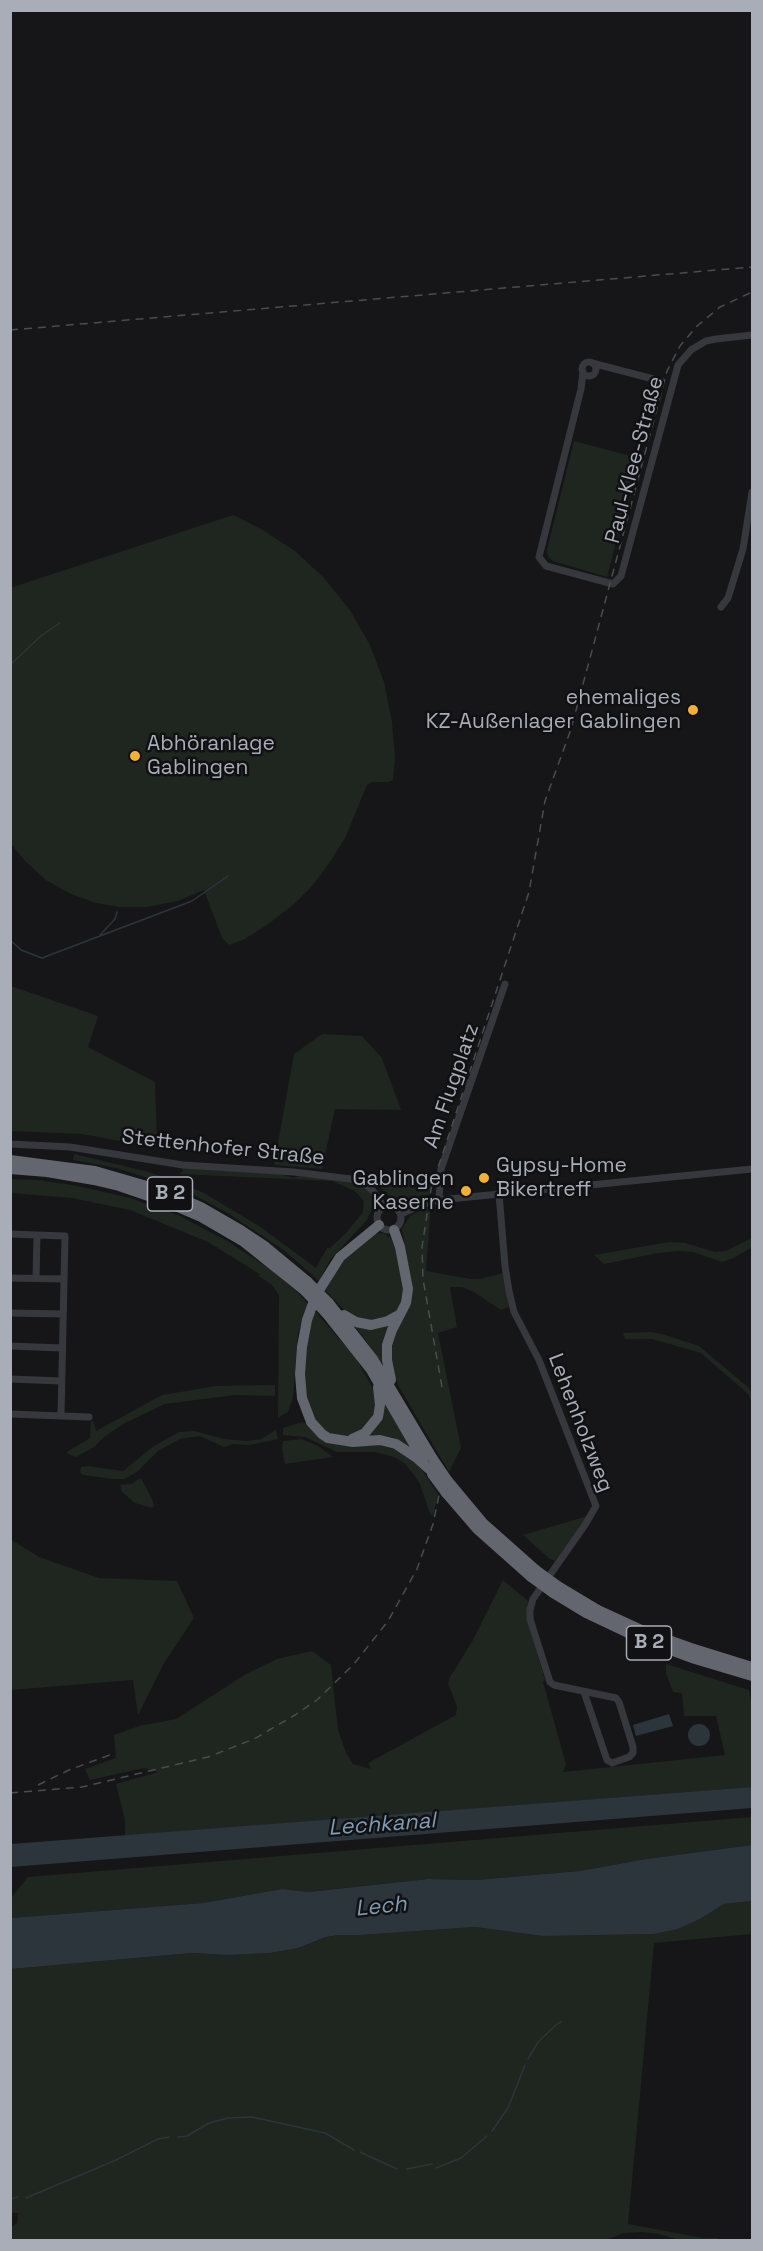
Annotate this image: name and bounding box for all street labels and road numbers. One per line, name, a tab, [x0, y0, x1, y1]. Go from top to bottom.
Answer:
street label: Paul-Klee-Straße	[601, 374, 669, 546]
street label: Am Flugplatz	[419, 1020, 485, 1152]
street label: Stettenhofer Straße	[120, 1125, 326, 1171]
road number: B 2	[148, 1177, 192, 1211]
street label: Lehenholzweg	[542, 1350, 618, 1496]
road number: B 2	[626, 1626, 672, 1660]

